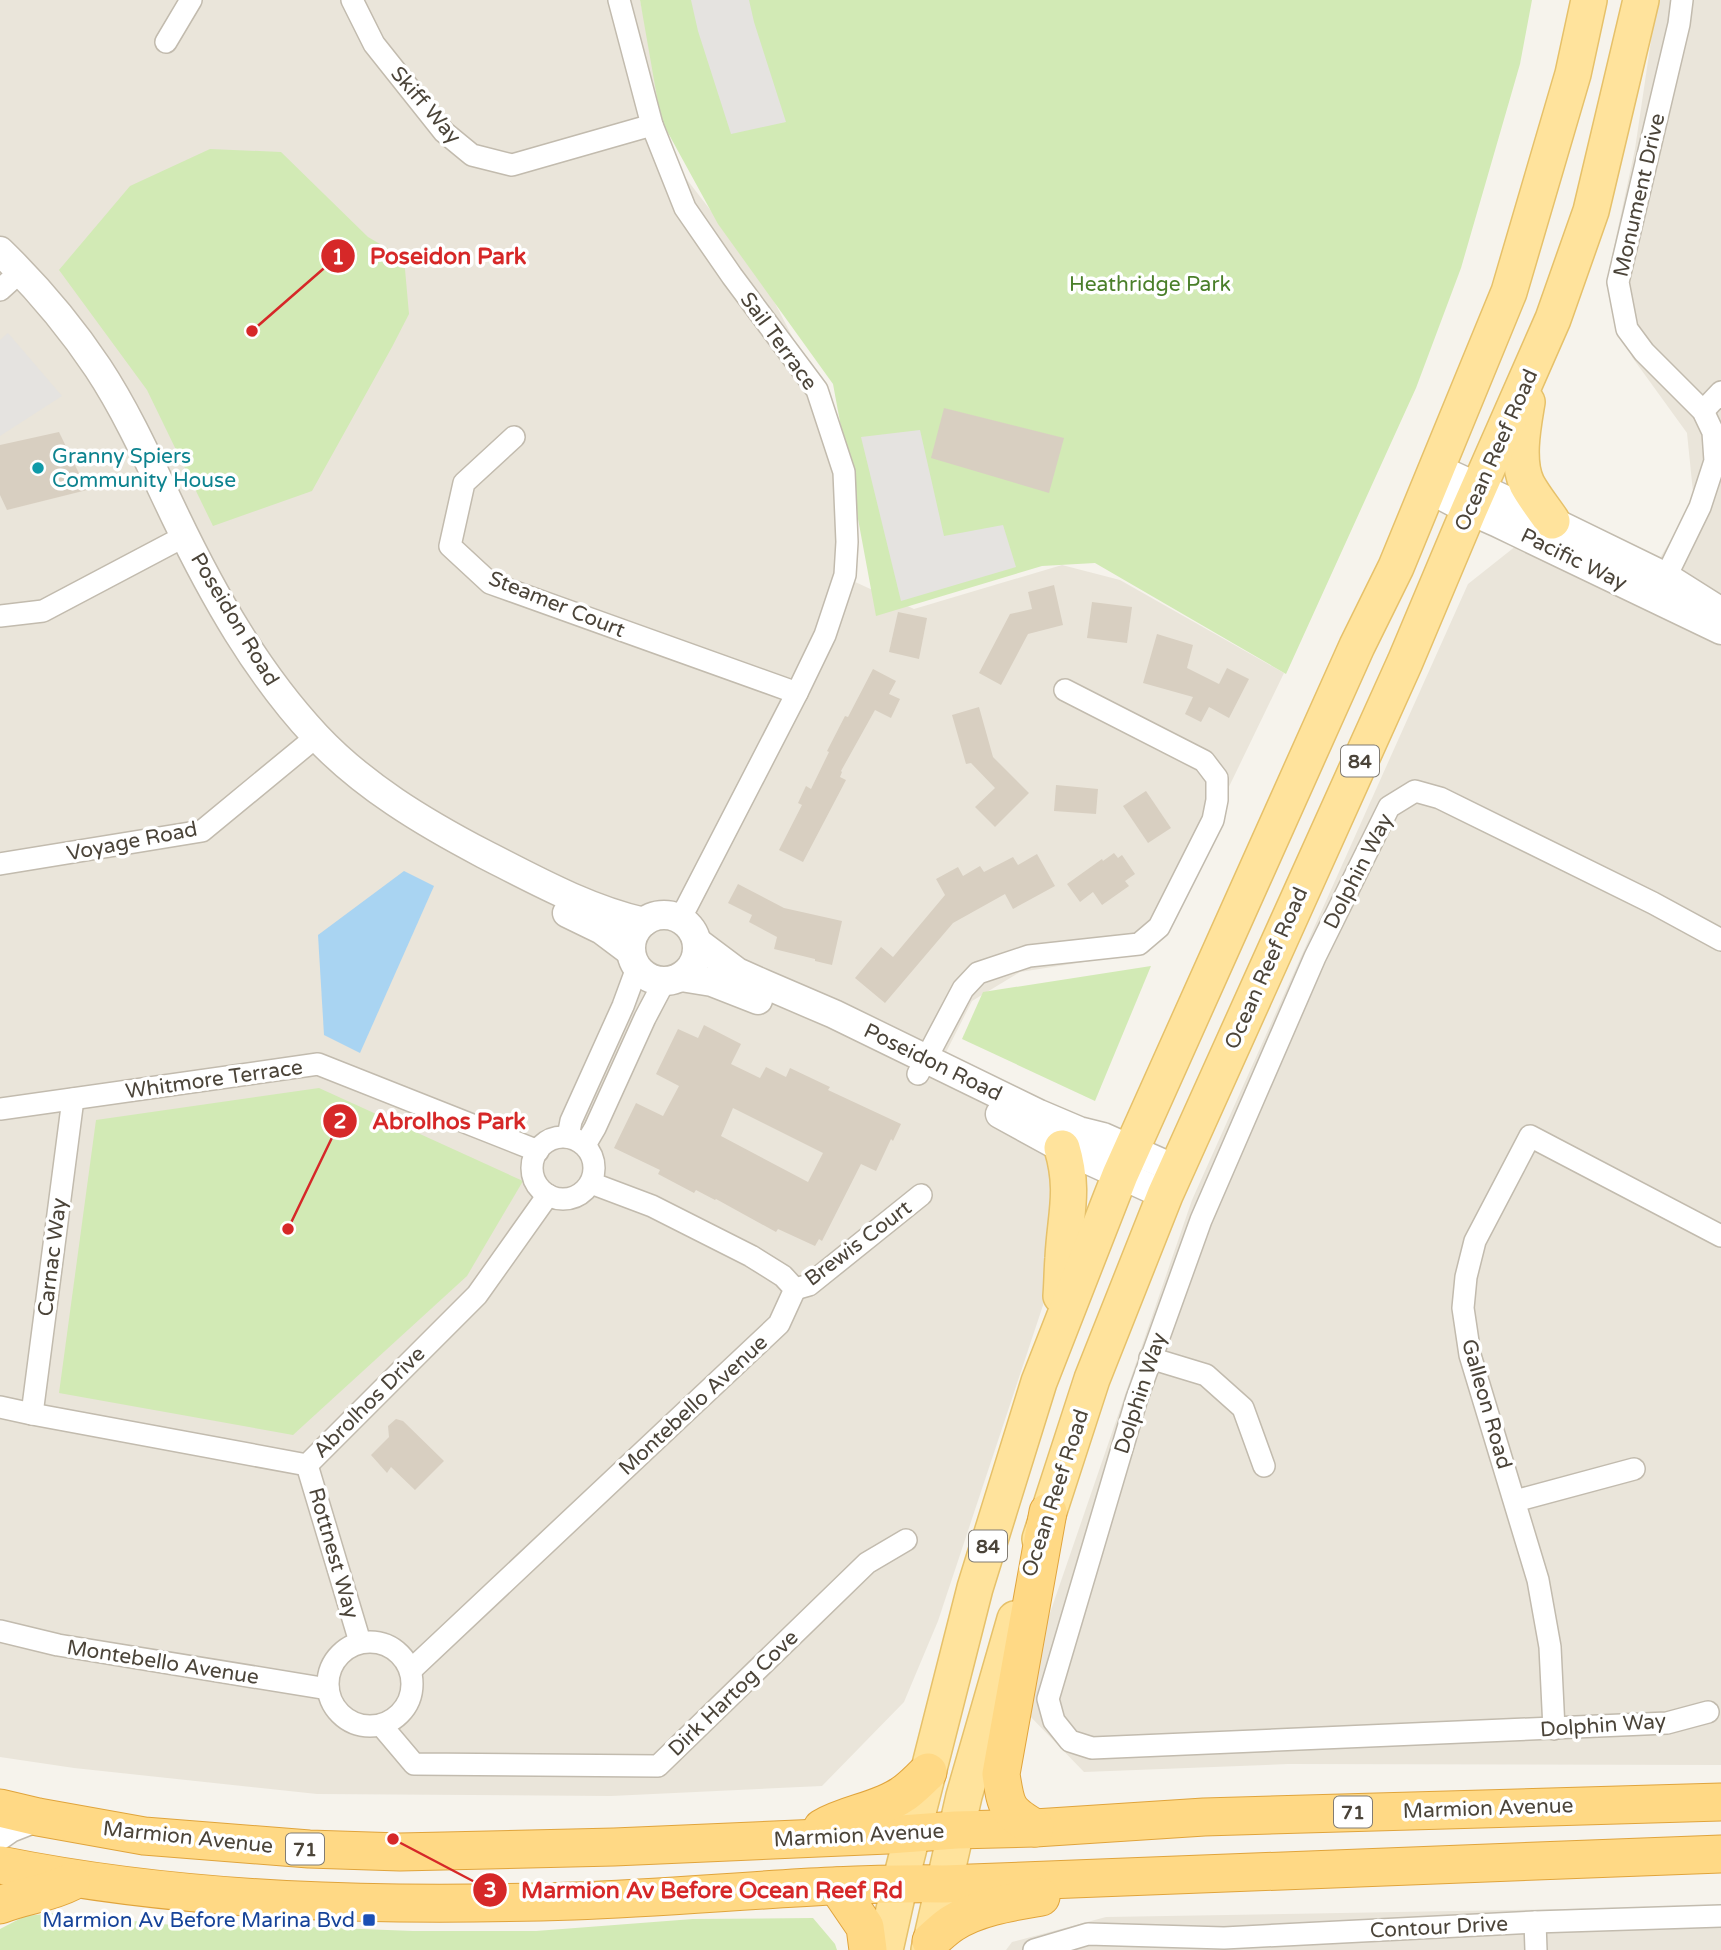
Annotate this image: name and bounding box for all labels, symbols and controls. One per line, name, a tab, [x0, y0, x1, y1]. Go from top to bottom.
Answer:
street label: Skiff Way	[385, 61, 466, 149]
street label: Monument Drive	[1609, 111, 1670, 279]
callout: Poseidon Park	[321, 234, 540, 278]
text: Poseidon Park	[370, 243, 527, 271]
text: 1	[331, 245, 345, 270]
park label: Heathridge Park	[1069, 272, 1231, 297]
street label: Sail Terrace	[735, 287, 823, 395]
street label: Ocean Reef Road	[1450, 365, 1543, 535]
place label: Granny Spiers Community House	[52, 444, 236, 493]
marker: Granny Spiers Community House	[30, 460, 46, 476]
street label: Pacific Way	[1517, 523, 1631, 596]
street label: Poseidon Road	[185, 548, 284, 690]
street label: Steamer Court	[485, 566, 629, 643]
road number: 84	[1341, 746, 1379, 776]
street label: Dolphin Way	[1319, 809, 1398, 933]
street label: Voyage Road	[65, 817, 199, 866]
street label: Ocean Reef Road	[1220, 883, 1313, 1053]
street label: Poseidon Road	[860, 1018, 1006, 1107]
street label: Whitmore Terrace	[124, 1055, 304, 1104]
callout: Abrolhos Park	[323, 1099, 540, 1143]
text: Abrolhos Park	[372, 1108, 526, 1136]
text: 2	[333, 1109, 347, 1134]
street label: Brewis Court	[800, 1195, 917, 1292]
street label: Carnac Way	[33, 1196, 72, 1318]
street label: Dolphin Way	[1109, 1329, 1172, 1457]
street label: Montebello Avenue	[614, 1330, 773, 1481]
street label: Galleon Road	[1456, 1336, 1517, 1472]
street label: Abrolhos Drive	[308, 1341, 430, 1463]
street label: Ocean Reef Road	[1017, 1406, 1094, 1580]
street label: Rottnest Way	[303, 1485, 364, 1622]
road number: 84	[969, 1530, 1007, 1562]
street label: Dirk Hartog Cove	[663, 1625, 803, 1762]
street label: Montebello Avenue	[65, 1635, 261, 1690]
street label: Dolphin Way	[1539, 1709, 1667, 1742]
street label: Marmion Avenue	[1402, 1793, 1574, 1824]
road number: 71	[1334, 1796, 1372, 1828]
street label: Marmion Avenue	[102, 1816, 274, 1859]
street label: Marmion Avenue	[773, 1819, 945, 1852]
road number: 71	[286, 1834, 324, 1865]
callout: Marmion Av Before Ocean Reef Rd	[472, 1868, 917, 1912]
text: Marmion Av Before Ocean Reef Rd	[521, 1877, 903, 1905]
text: 3	[483, 1878, 497, 1903]
place label: Marmion Av Before Marina Bvd	[42, 1908, 355, 1933]
street label: Contour Drive	[1369, 1911, 1509, 1944]
marker: Marmion Av Before Marina Bvd	[361, 1912, 377, 1928]

